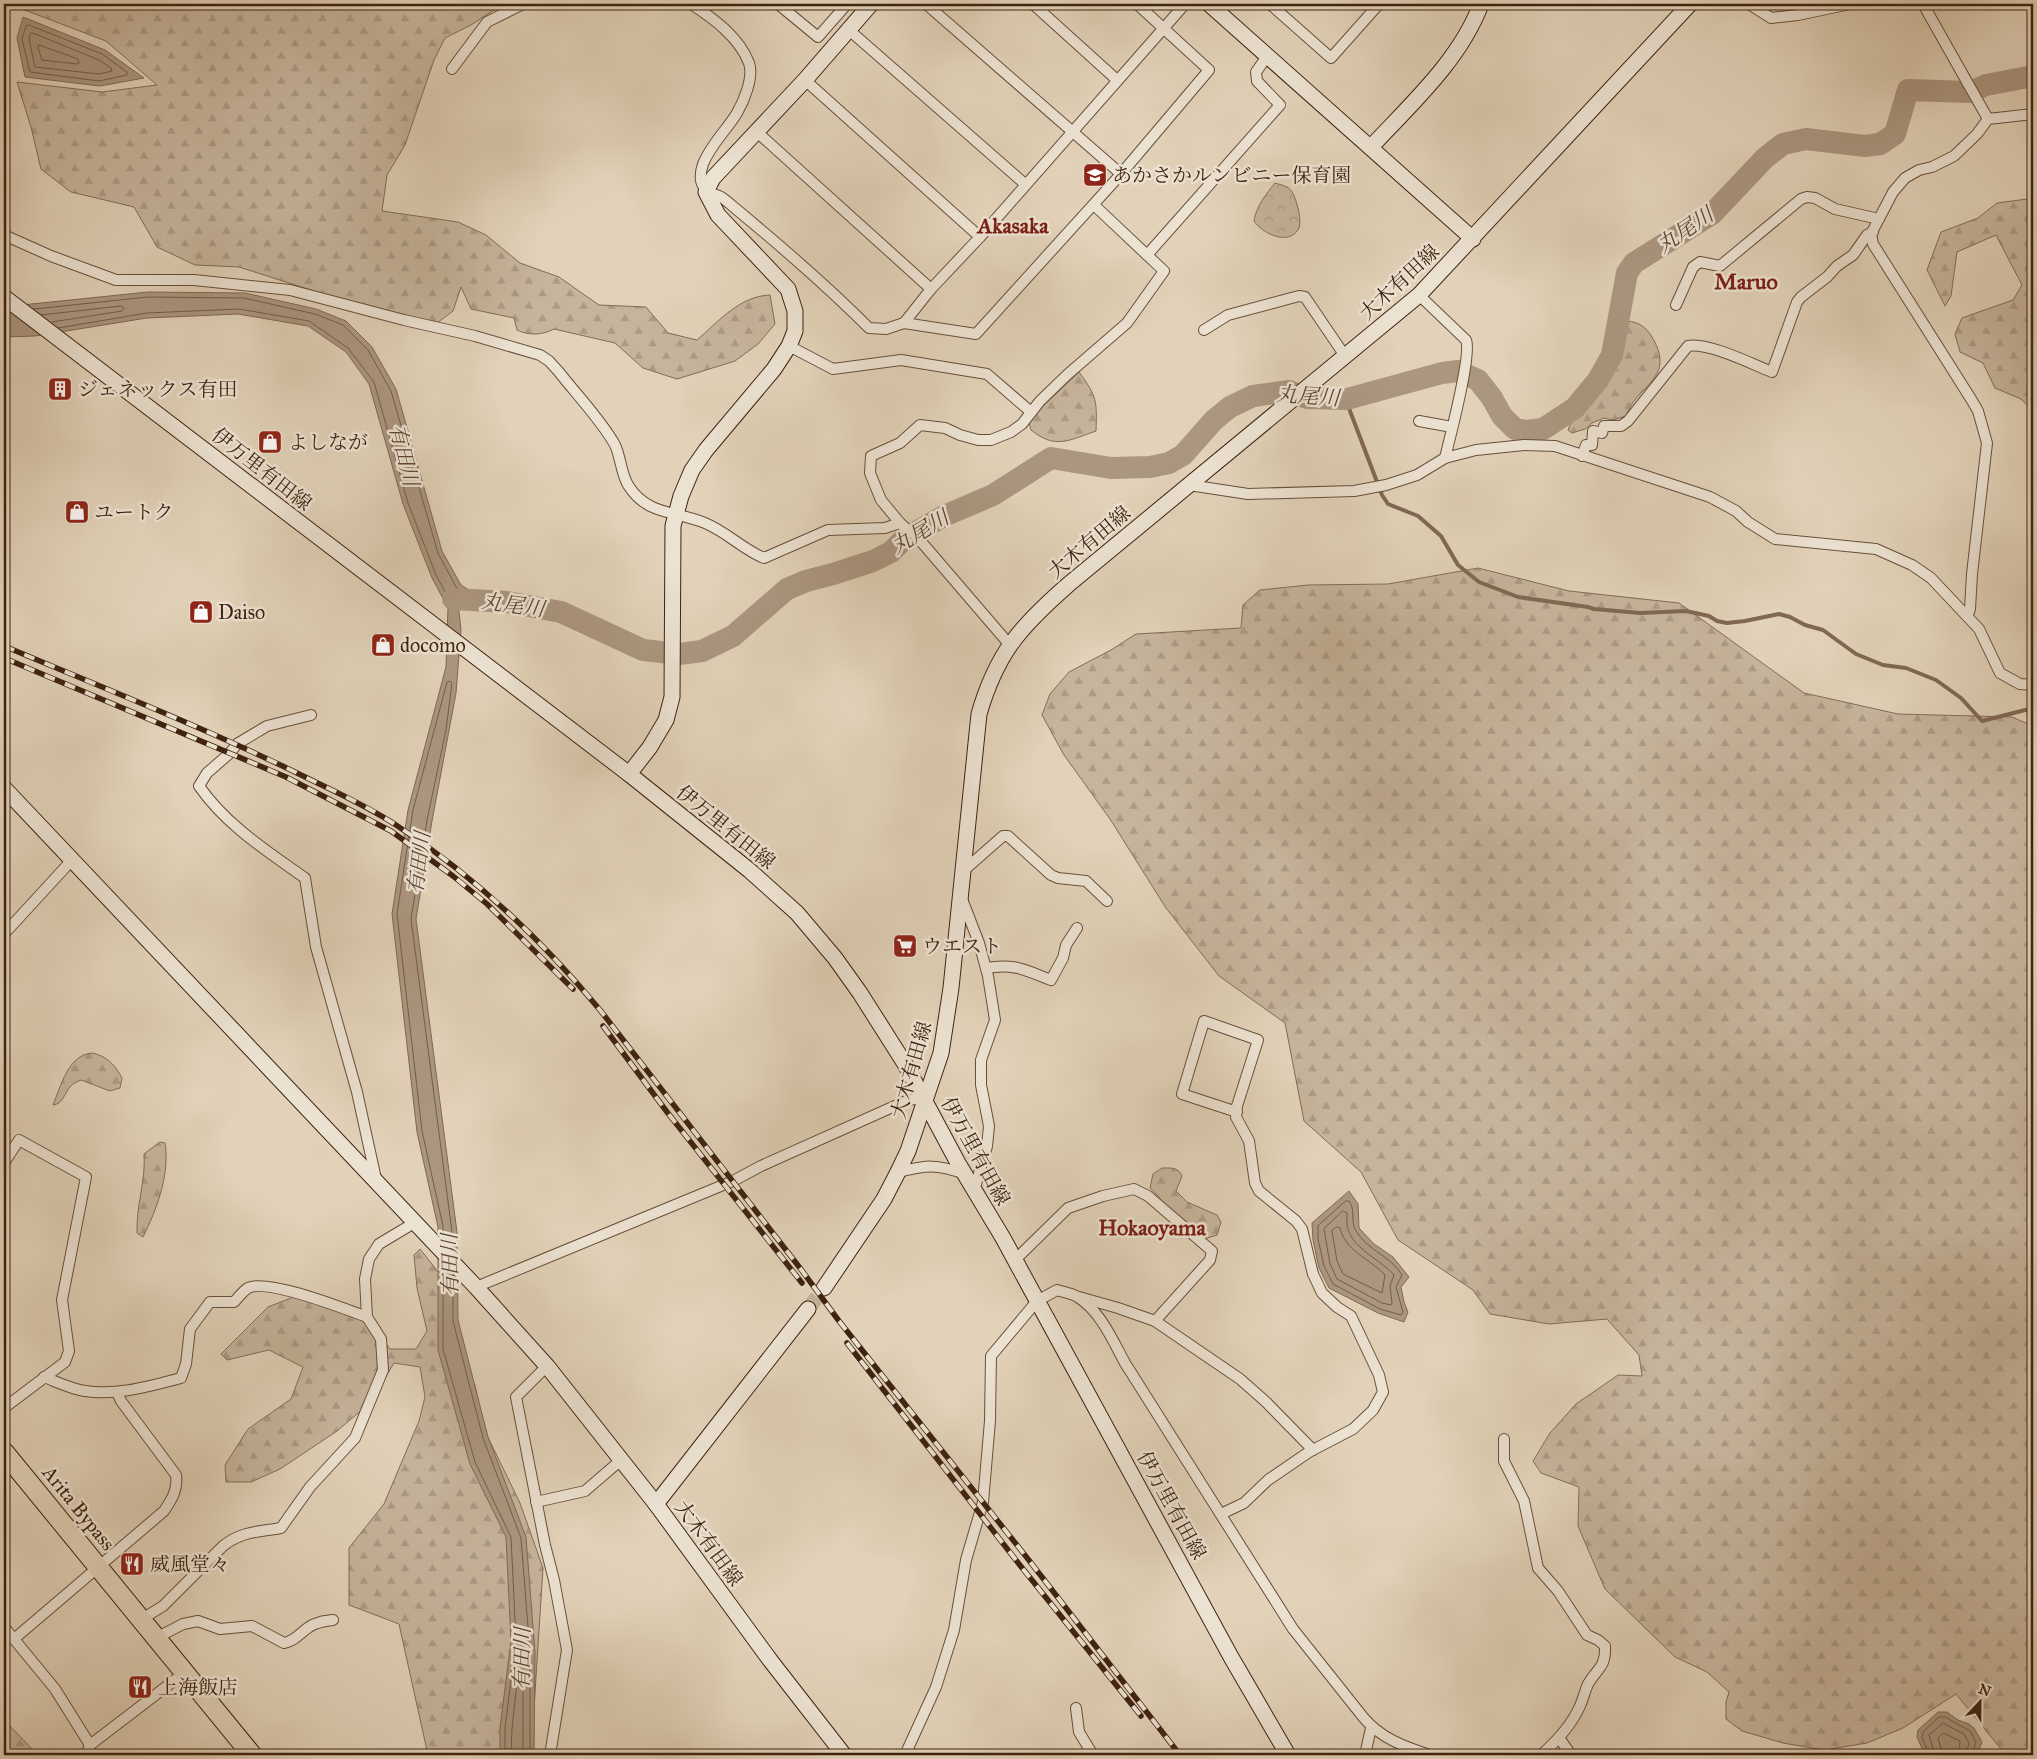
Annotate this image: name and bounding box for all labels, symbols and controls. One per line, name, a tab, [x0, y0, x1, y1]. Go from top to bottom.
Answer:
school or university icon: あかさかルンビニー保育園	[1082, 162, 1108, 188]
place label: あかさかルンビニー保育園	[1112, 163, 1352, 187]
water label: 丸尾川	[1652, 200, 1720, 258]
district label: Akasaka	[975, 212, 1049, 239]
street label: 大木有田線	[1354, 239, 1444, 325]
district label: Maruo	[1714, 268, 1778, 295]
building icon: ジェネックス有田	[47, 376, 73, 402]
place label: ジェネックス有田	[78, 377, 237, 401]
water label: 丸尾川	[1276, 381, 1342, 411]
water label: 有田川	[384, 421, 425, 491]
street label: 伊万里有田線	[207, 423, 317, 515]
shop icon: よしなが	[257, 429, 283, 455]
place label: よしなが	[288, 430, 368, 454]
shop icon: ユートク	[64, 499, 90, 525]
place label: ユートク	[94, 500, 174, 524]
street label: 大木有田線	[1043, 501, 1135, 583]
water label: 丸尾川	[886, 504, 955, 559]
water label: 丸尾川	[480, 588, 548, 623]
shop icon: Daiso	[188, 599, 214, 625]
place label: Daiso	[218, 600, 265, 624]
shop icon: docomo	[370, 632, 396, 658]
place label: docomo	[400, 633, 466, 657]
street label: 伊万里有田線	[672, 780, 780, 874]
water label: 有田川	[402, 828, 436, 896]
supermarket icon: ウエスト	[892, 933, 918, 959]
place label: ウエスト	[922, 934, 1002, 958]
street label: 大木有田線	[886, 1019, 936, 1121]
street label: 伊万里有田線	[936, 1093, 1016, 1209]
district label: Hokaoyama	[1098, 1214, 1207, 1241]
water label: 有田川	[436, 1231, 464, 1297]
street label: 伊万里有田線	[1132, 1447, 1212, 1563]
street label: Arita Bypass	[37, 1460, 120, 1555]
street label: 大木有田線	[670, 1495, 748, 1591]
restaurant icon: 威風堂々	[119, 1551, 145, 1577]
place label: 威風堂々	[150, 1552, 230, 1576]
water label: 有田川	[508, 1625, 536, 1691]
restaurant icon: 上海飯店	[127, 1674, 153, 1700]
place label: 上海飯店	[158, 1675, 238, 1699]
north arrow	[1954, 1676, 2004, 1726]
text: N	[1976, 1680, 1993, 1701]

